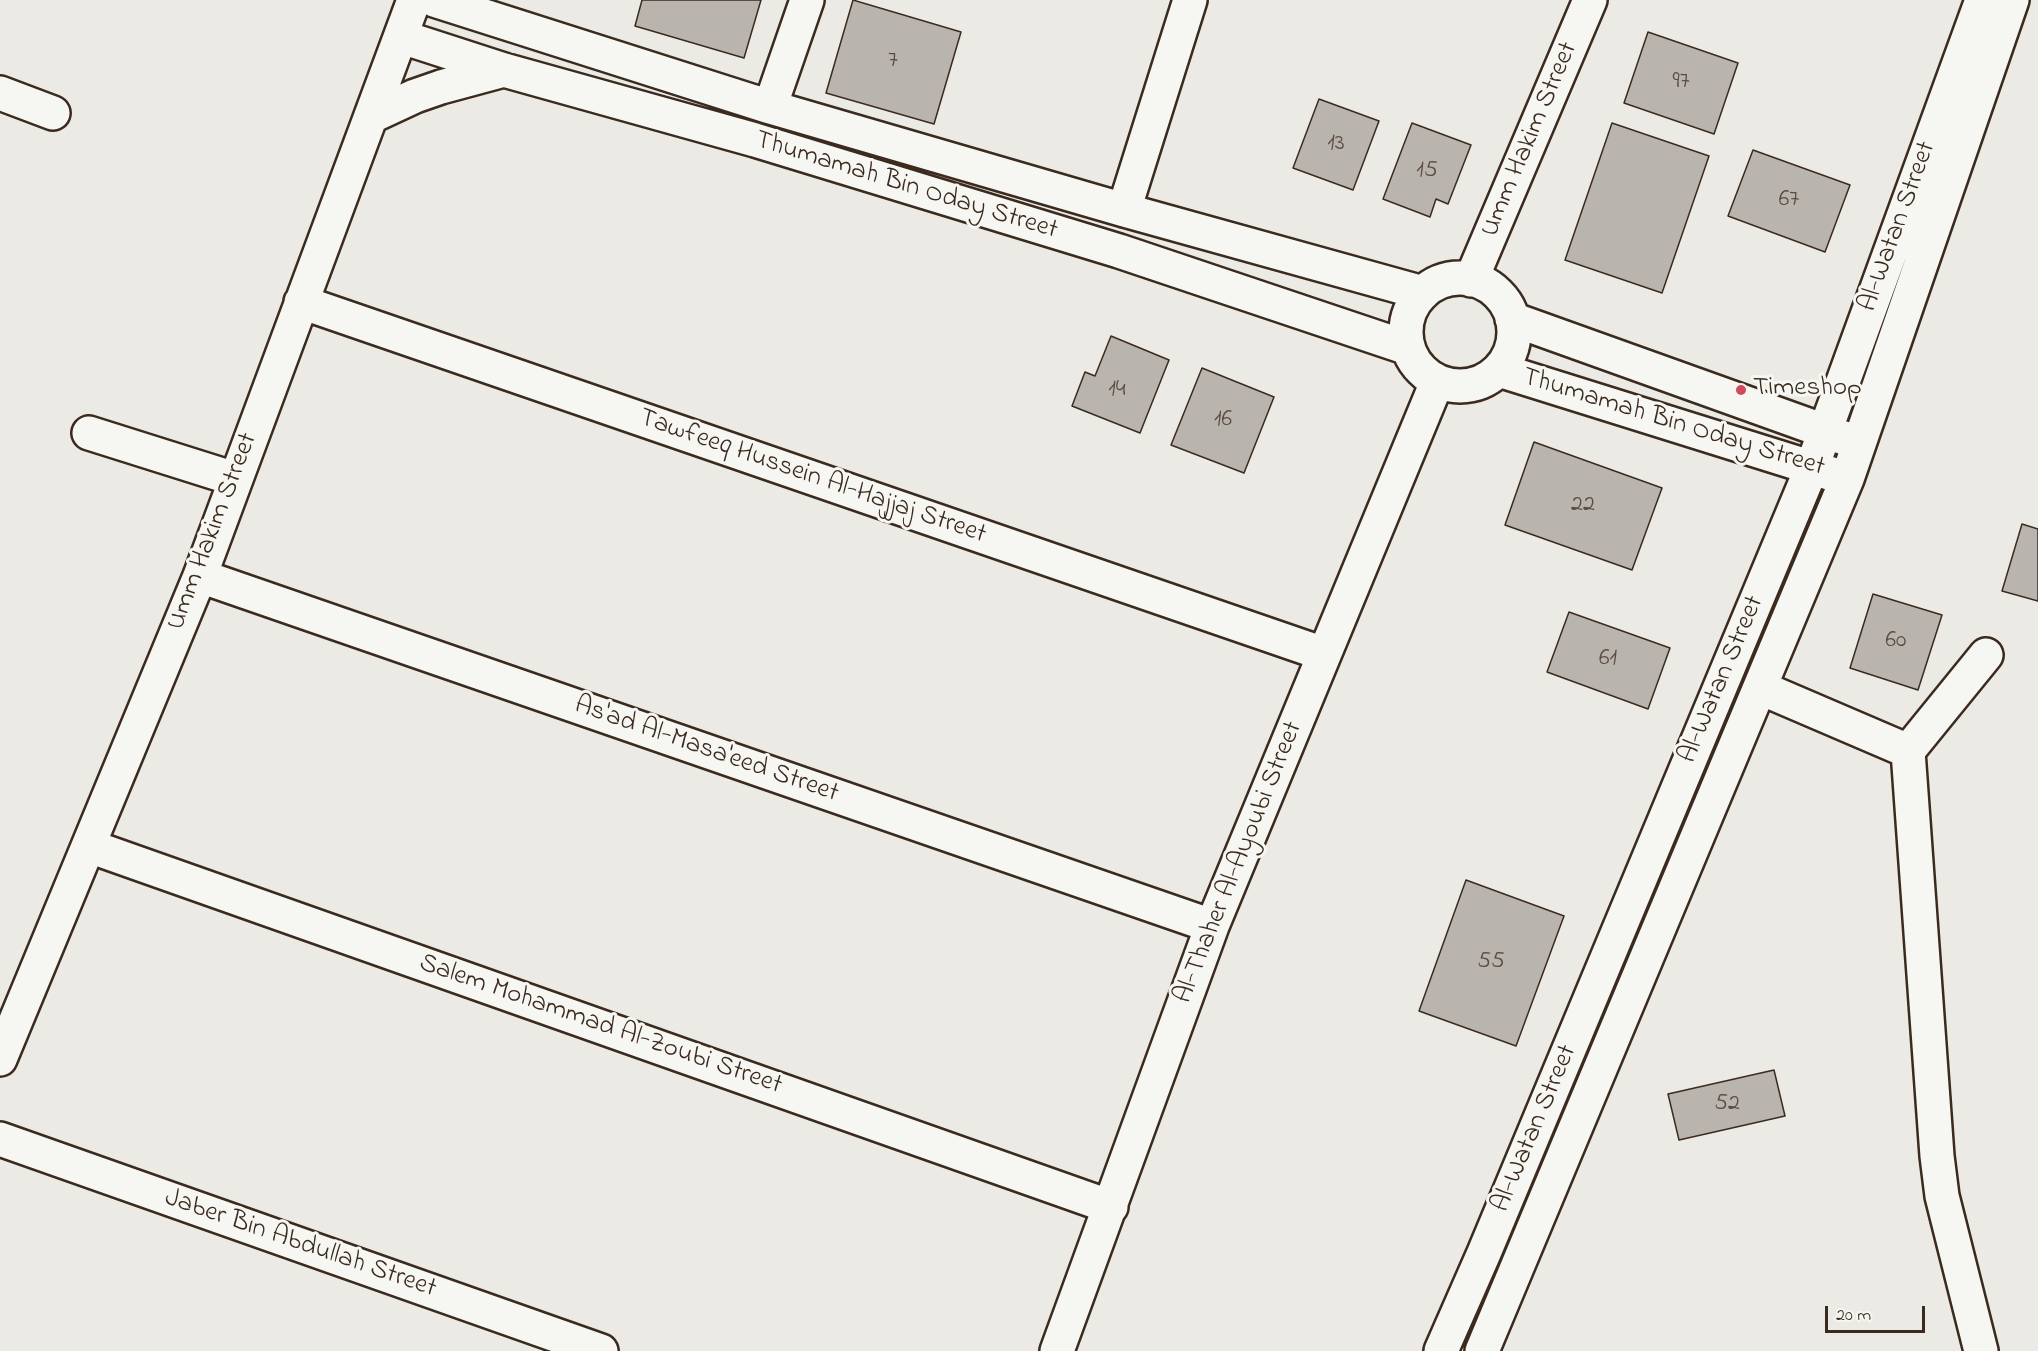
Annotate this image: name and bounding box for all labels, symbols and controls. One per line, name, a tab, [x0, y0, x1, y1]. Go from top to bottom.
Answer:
street label: Umm Hakim Street	[1475, 38, 1587, 242]
house number: 7	[888, 48, 898, 76]
house number: 97	[1672, 69, 1690, 97]
street label: Thumamah Bin Oday Street	[751, 126, 1061, 248]
house number: 13	[1327, 131, 1345, 159]
street label: Al-Watan Street	[1853, 138, 1945, 316]
house number: 15	[1416, 158, 1438, 186]
house number: 67	[1779, 187, 1799, 215]
street label: Thumamah Bin Oday Street	[1518, 363, 1828, 485]
place label: Timeshop	[1753, 374, 1862, 406]
house number: 14	[1108, 377, 1126, 405]
marker: Timeshop	[1734, 383, 1748, 397]
street label: Tawfeeq Hussein Al-Hajjaj Street	[634, 403, 990, 553]
house number: 16	[1214, 407, 1232, 435]
street label: Umm Hakim Street	[162, 429, 266, 635]
house number: 22	[1571, 492, 1595, 520]
street label: Al-Watan Street	[1673, 591, 1773, 769]
house number: 60	[1886, 628, 1906, 656]
house number: 61	[1599, 646, 1617, 674]
street label: As'ad Al-Masa'eed Street	[570, 691, 842, 811]
street label: Al-Thaher Al-Ayoubi Street	[1169, 717, 1311, 1009]
street label: Salem Mohammad Al-Zoubi Street	[414, 949, 786, 1103]
house number: 55	[1477, 949, 1505, 977]
street label: Al-Watan Street	[1486, 1040, 1586, 1218]
house number: 52	[1714, 1091, 1740, 1119]
street label: Jaber Bin Abdullah Street	[160, 1183, 440, 1307]
scale bar	[1828, 1294, 1928, 1332]
text: 20 m	[1836, 1303, 1871, 1329]

